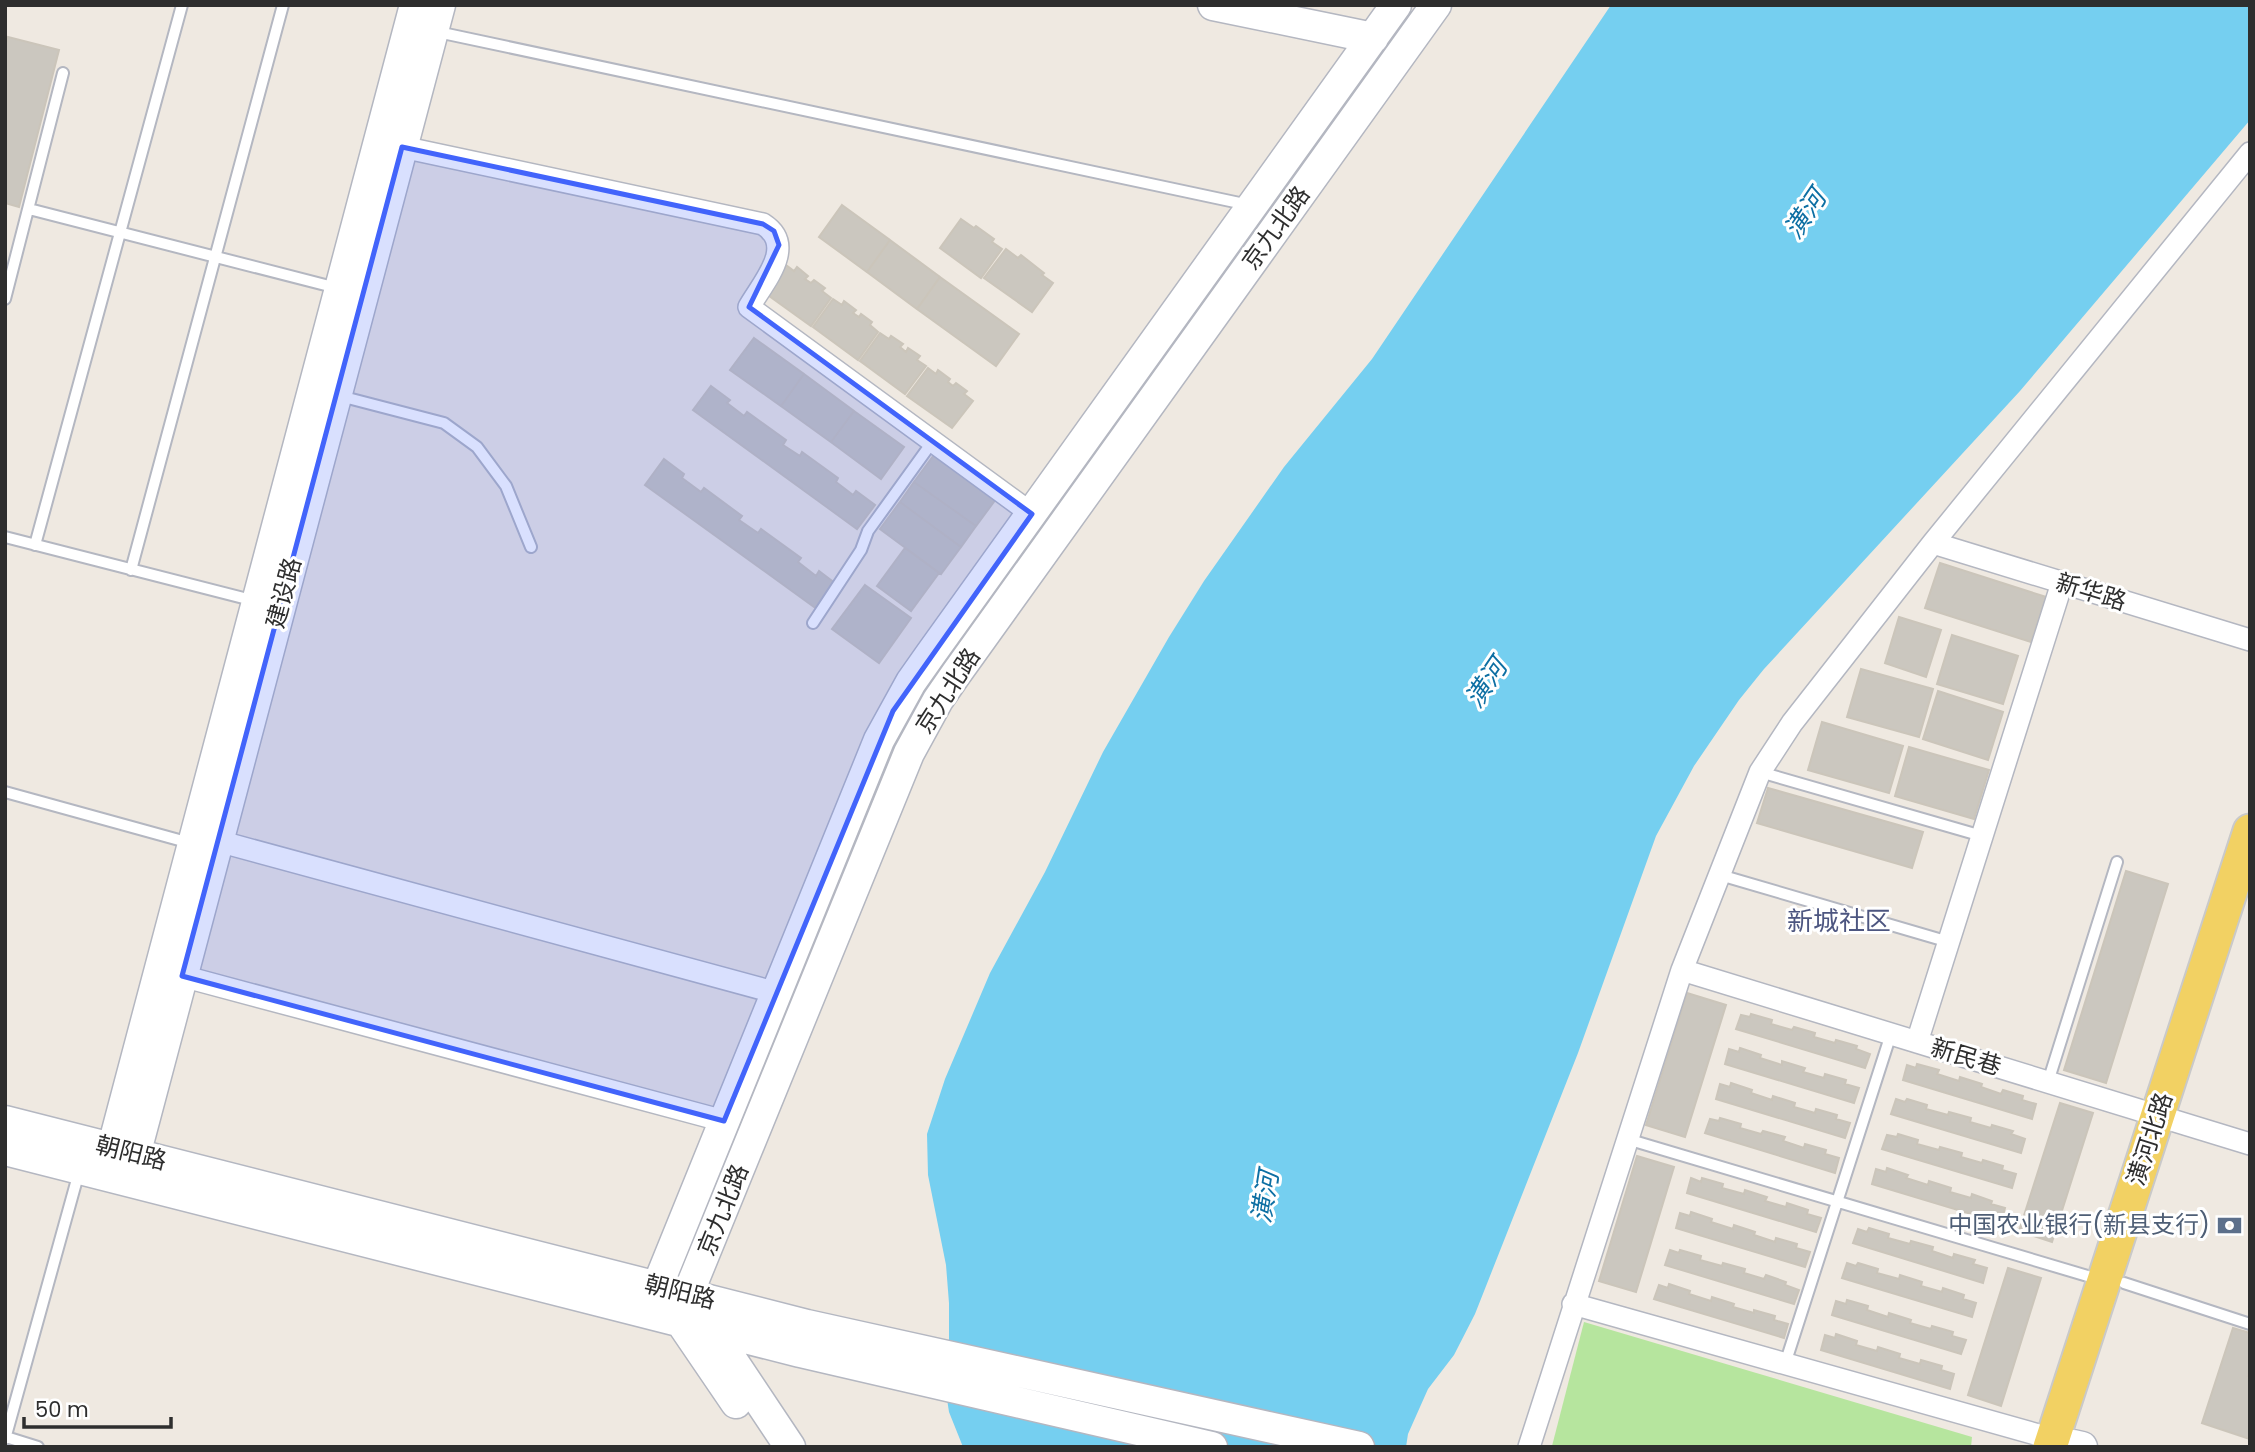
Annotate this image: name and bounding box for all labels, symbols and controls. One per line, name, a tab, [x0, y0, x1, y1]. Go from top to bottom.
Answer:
water label: 潢河	[1776, 178, 1837, 246]
street label: 京九北路	[1234, 179, 1317, 276]
street label: 建设路	[258, 554, 309, 632]
street label: 新华路	[2052, 565, 2130, 618]
street label: 京九北路	[908, 641, 988, 740]
water label: 潢河	[1457, 647, 1518, 715]
district label: 新城社区	[1787, 903, 1891, 939]
street label: 新民巷	[1927, 1030, 2005, 1083]
street label: 潢河北路	[2119, 1088, 2180, 1190]
street label: 朝阳路	[92, 1128, 170, 1177]
street label: 京九北路	[689, 1159, 756, 1260]
water label: 潢河	[1243, 1164, 1288, 1226]
place label: 中国农业银行(新县支行)	[1948, 1208, 2210, 1241]
bank icon: 中国农业银行(新县支行)	[2216, 1211, 2244, 1239]
street label: 朝阳路	[641, 1267, 719, 1316]
scale bar	[24, 1386, 172, 1430]
text: 50 m	[35, 1395, 89, 1424]

